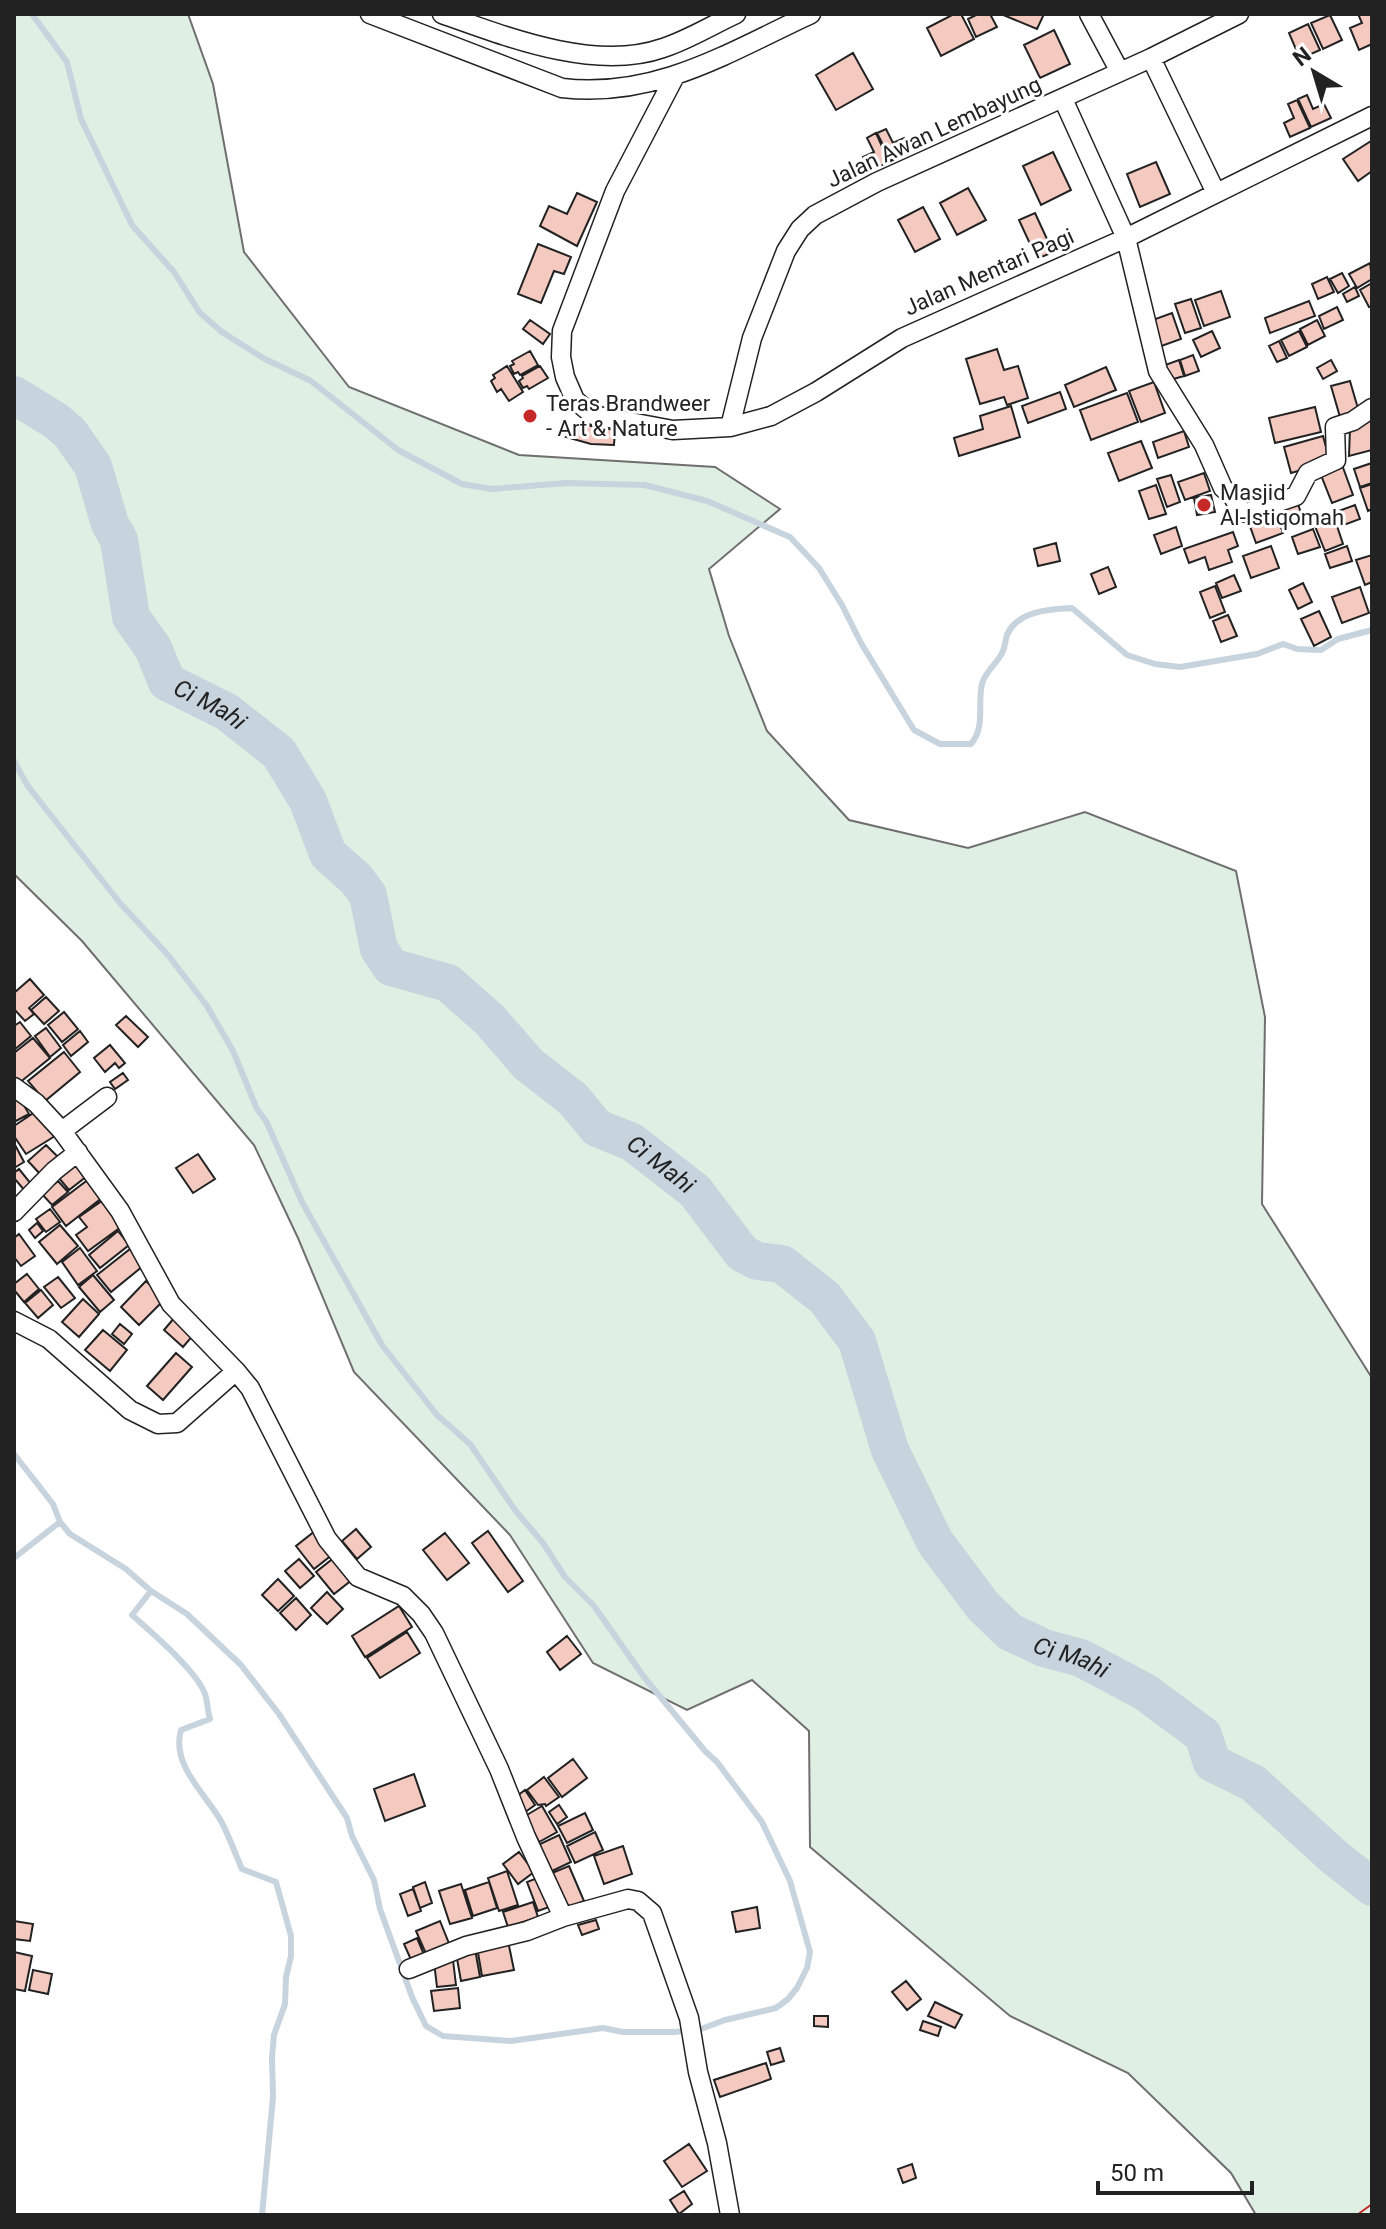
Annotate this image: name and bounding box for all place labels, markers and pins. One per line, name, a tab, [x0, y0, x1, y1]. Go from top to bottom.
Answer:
place label: Teras Brandweer - Art & Nature	[546, 391, 711, 441]
marker: Teras Brandweer - Art & Nature	[521, 407, 539, 425]
place label: Masjid Al-Istiqomah	[1220, 480, 1344, 530]
marker: Masjid Al-Istiqomah	[1195, 496, 1213, 514]

